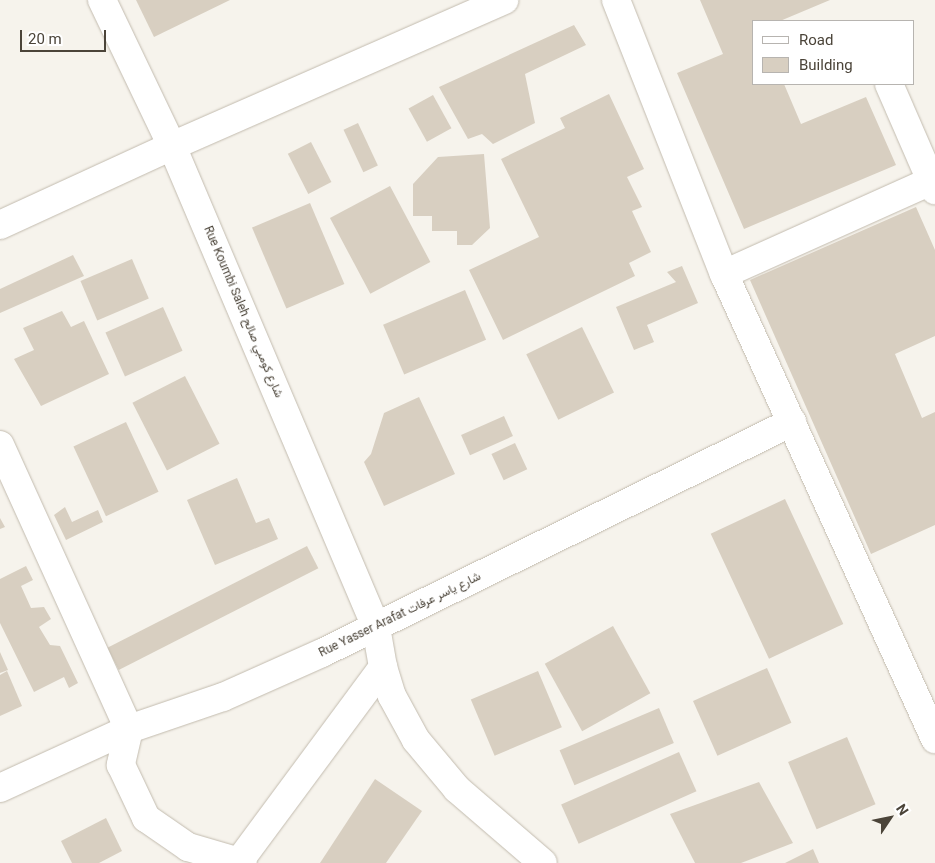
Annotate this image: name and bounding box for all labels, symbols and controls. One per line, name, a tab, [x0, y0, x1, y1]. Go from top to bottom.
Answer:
scale bar	[22, 20, 109, 52]
legend	[752, 20, 915, 85]
text: 20 m	[28, 30, 62, 48]
text: Road	[799, 31, 833, 49]
text: Building	[799, 56, 853, 74]
street label: Rue Koumbi Saleh شارع كومبي صالح	[200, 224, 286, 400]
street label: Rue Yasser Arafat شارع ياسر عرفات	[317, 569, 483, 661]
north arrow	[865, 793, 915, 843]
text: N	[893, 801, 912, 818]

